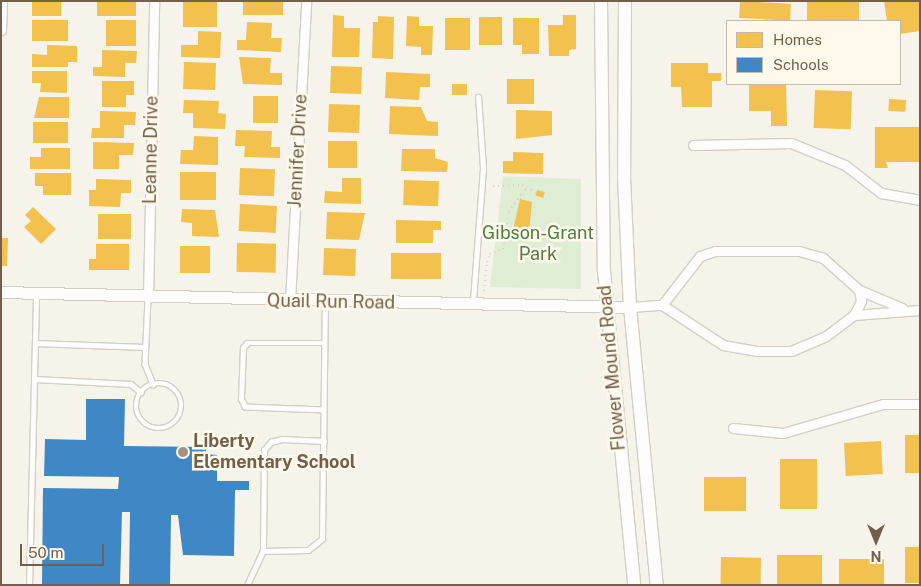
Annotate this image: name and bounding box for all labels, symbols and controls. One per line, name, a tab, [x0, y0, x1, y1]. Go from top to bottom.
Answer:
legend	[726, 20, 901, 85]
text: Homes	[773, 31, 822, 48]
text: Schools	[773, 56, 829, 73]
street label: Jennifer Drive	[284, 93, 312, 209]
street label: Leanne Drive	[139, 96, 163, 204]
park label: Gibson-Grant Park	[482, 223, 594, 266]
street label: Flower Mound Road	[594, 284, 630, 452]
street label: Quail Run Road	[267, 290, 395, 314]
place label: Liberty Elementary School	[193, 431, 356, 474]
marker: Liberty Elementary School	[177, 446, 189, 458]
north arrow	[851, 516, 901, 566]
scale bar	[22, 534, 106, 566]
text: 50 m	[28, 544, 63, 561]
text: N	[871, 548, 881, 564]

